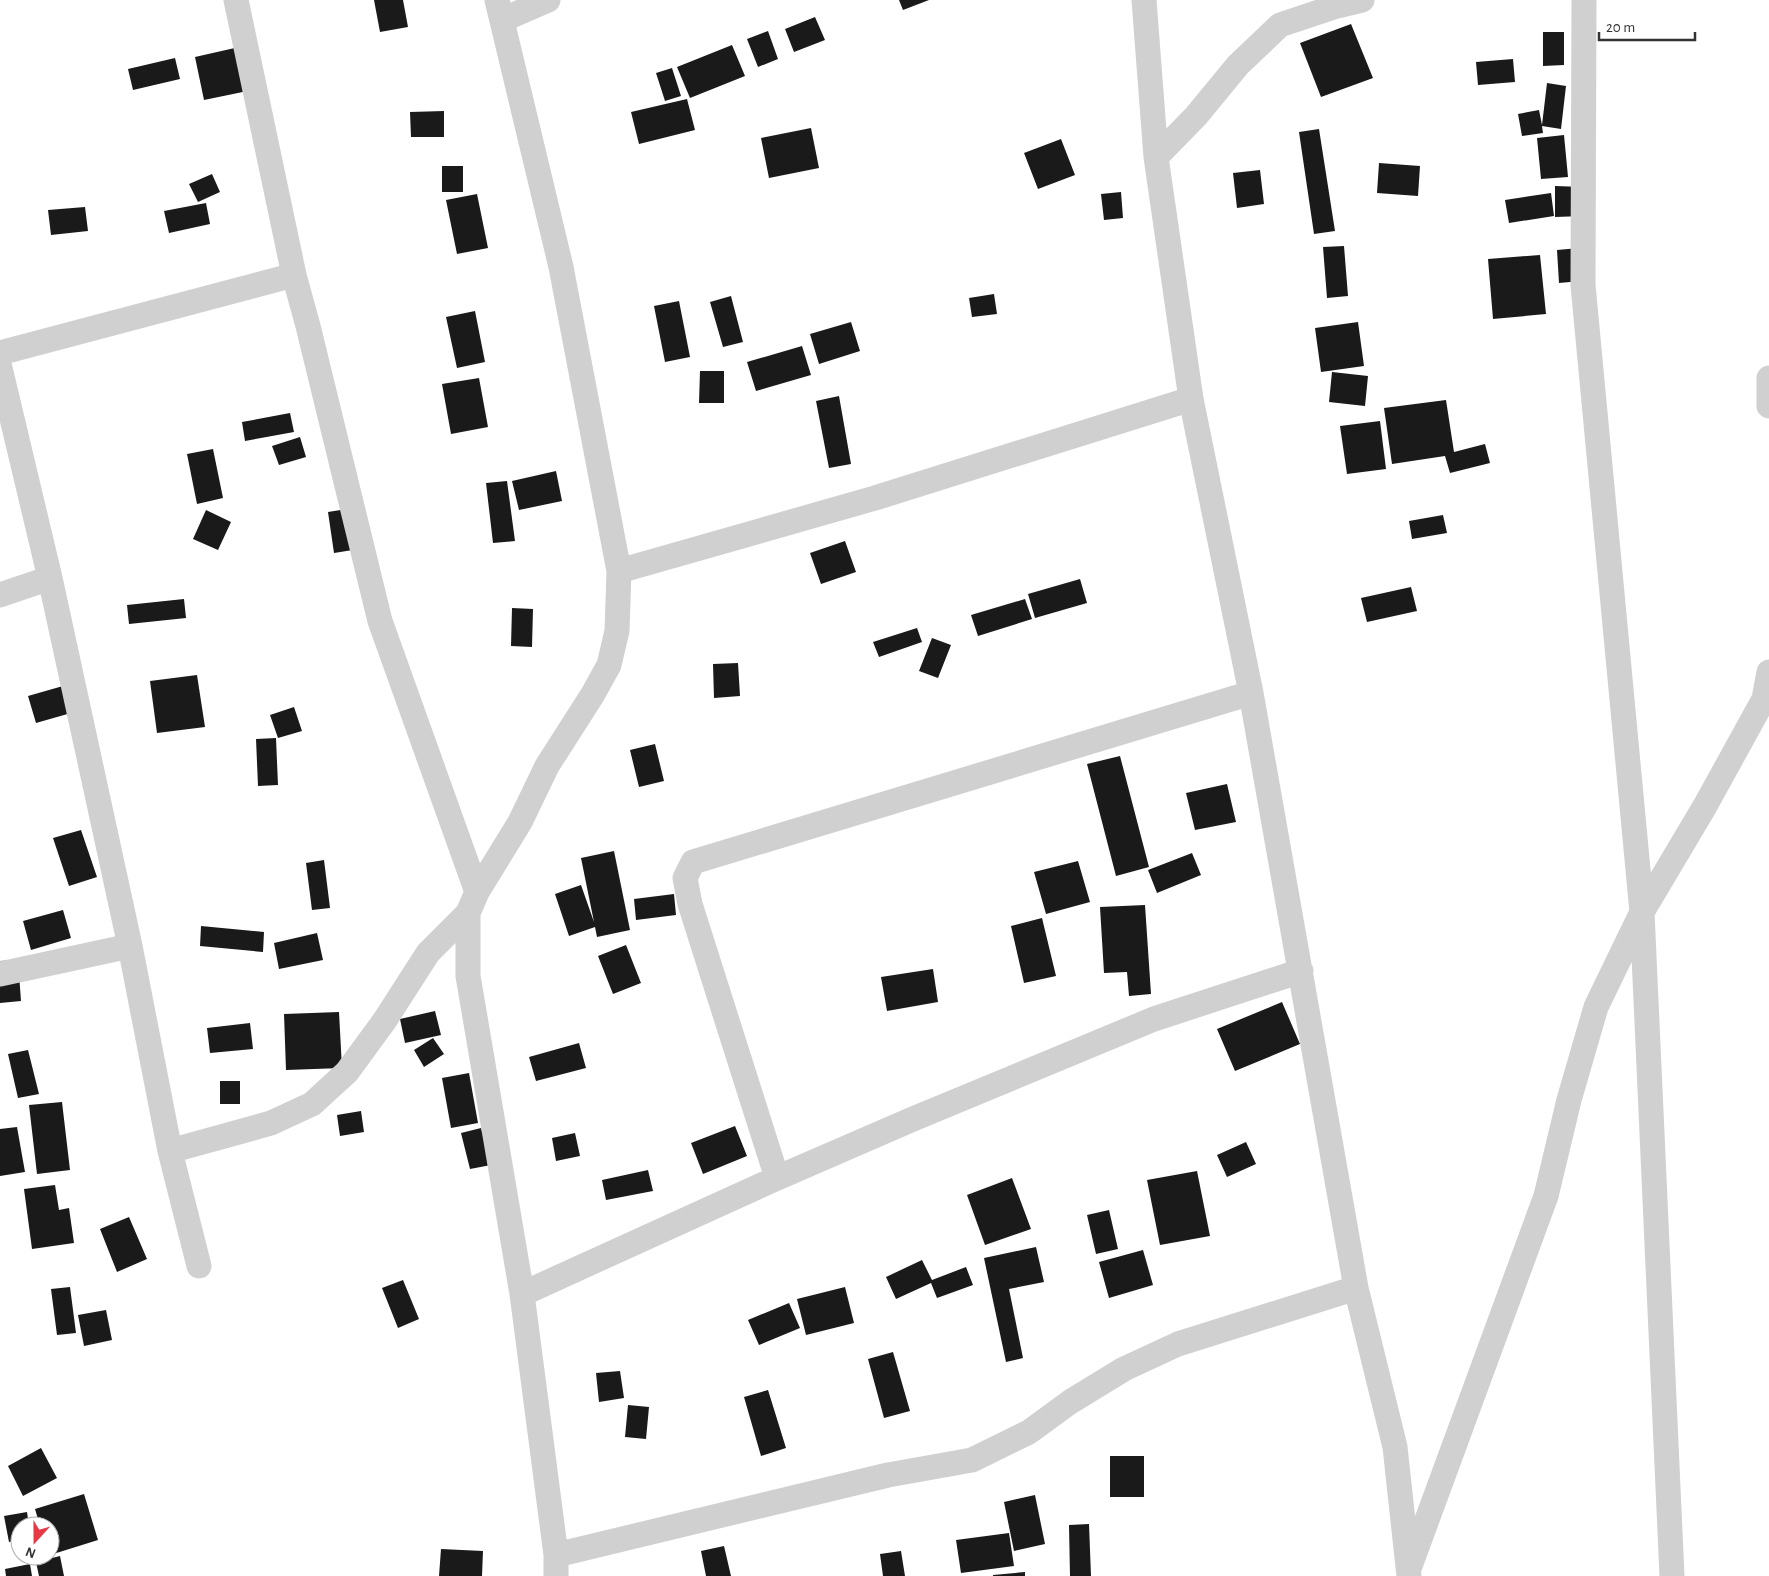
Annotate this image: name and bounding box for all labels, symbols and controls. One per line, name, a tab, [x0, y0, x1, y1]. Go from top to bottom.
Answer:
scale bar	[1599, 10, 1695, 42]
text: 20 m	[1606, 20, 1635, 35]
north arrow	[10, 1516, 60, 1566]
text: N	[24, 1544, 38, 1560]

